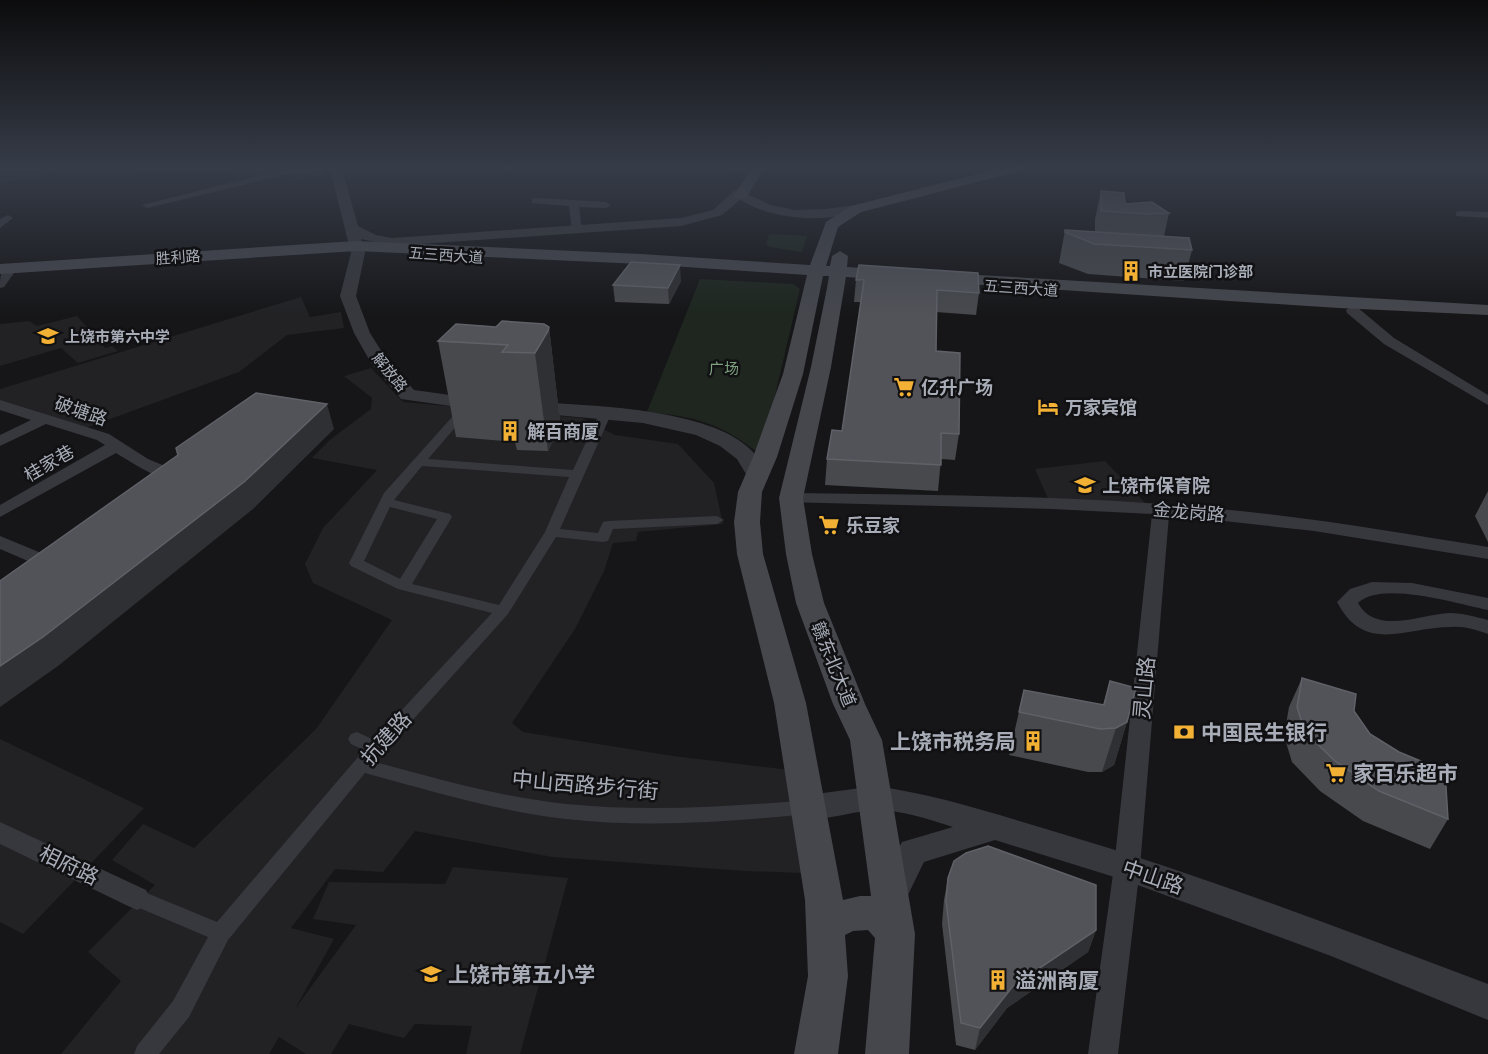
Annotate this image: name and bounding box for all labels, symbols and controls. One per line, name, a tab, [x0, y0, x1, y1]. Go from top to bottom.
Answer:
street label: 五三西大道	[408, 244, 484, 266]
street label: 胜利路	[155, 247, 201, 267]
building icon: 市立医院门诊部	[1119, 259, 1143, 283]
place label: 市立医院门诊部	[1148, 263, 1253, 280]
street label: 五三西大道	[983, 277, 1059, 299]
school or university icon: 上饶市第六中学	[36, 324, 60, 348]
place label: 上饶市第六中学	[65, 328, 170, 345]
street label: 解放路	[369, 349, 411, 395]
park label: 广场	[709, 360, 739, 377]
supermarket icon: 亿升广场	[892, 375, 916, 399]
place label: 亿升广场	[921, 377, 993, 398]
street label: 破塘路	[52, 392, 110, 430]
hotel icon: 万家宾馆	[1036, 395, 1060, 419]
place label: 万家宾馆	[1065, 397, 1137, 418]
building icon: 解百商厦	[498, 419, 522, 443]
place label: 解百商厦	[527, 421, 599, 442]
street label: 桂家巷	[20, 440, 78, 486]
school or university icon: 上饶市保育院	[1073, 473, 1097, 497]
place label: 上饶市保育院	[1102, 475, 1210, 496]
street label: 金龙岗路	[1152, 498, 1226, 526]
supermarket icon: 乐豆家	[817, 513, 841, 537]
place label: 乐豆家	[846, 515, 900, 536]
street label: 赣东北大道	[807, 618, 861, 710]
street label: 灵山路	[1129, 656, 1159, 720]
street label: 抗建路	[356, 706, 416, 770]
bank icon: 中国民生银行	[1172, 720, 1196, 744]
place label: 中国民生银行	[1201, 720, 1327, 745]
place label: 上饶市税务局	[890, 729, 1016, 754]
building icon: 上饶市税务局	[1021, 729, 1045, 753]
supermarket icon: 家百乐超市	[1324, 761, 1348, 785]
place label: 家百乐超市	[1353, 761, 1458, 786]
street label: 中山西路步行街	[511, 766, 659, 804]
street label: 相府路	[35, 840, 103, 890]
street label: 中山路	[1119, 855, 1187, 899]
school or university icon: 上饶市第五小学	[419, 962, 443, 986]
place label: 上饶市第五小学	[448, 962, 595, 987]
building icon: 溢洲商厦	[986, 968, 1010, 992]
place label: 溢洲商厦	[1015, 968, 1099, 993]

